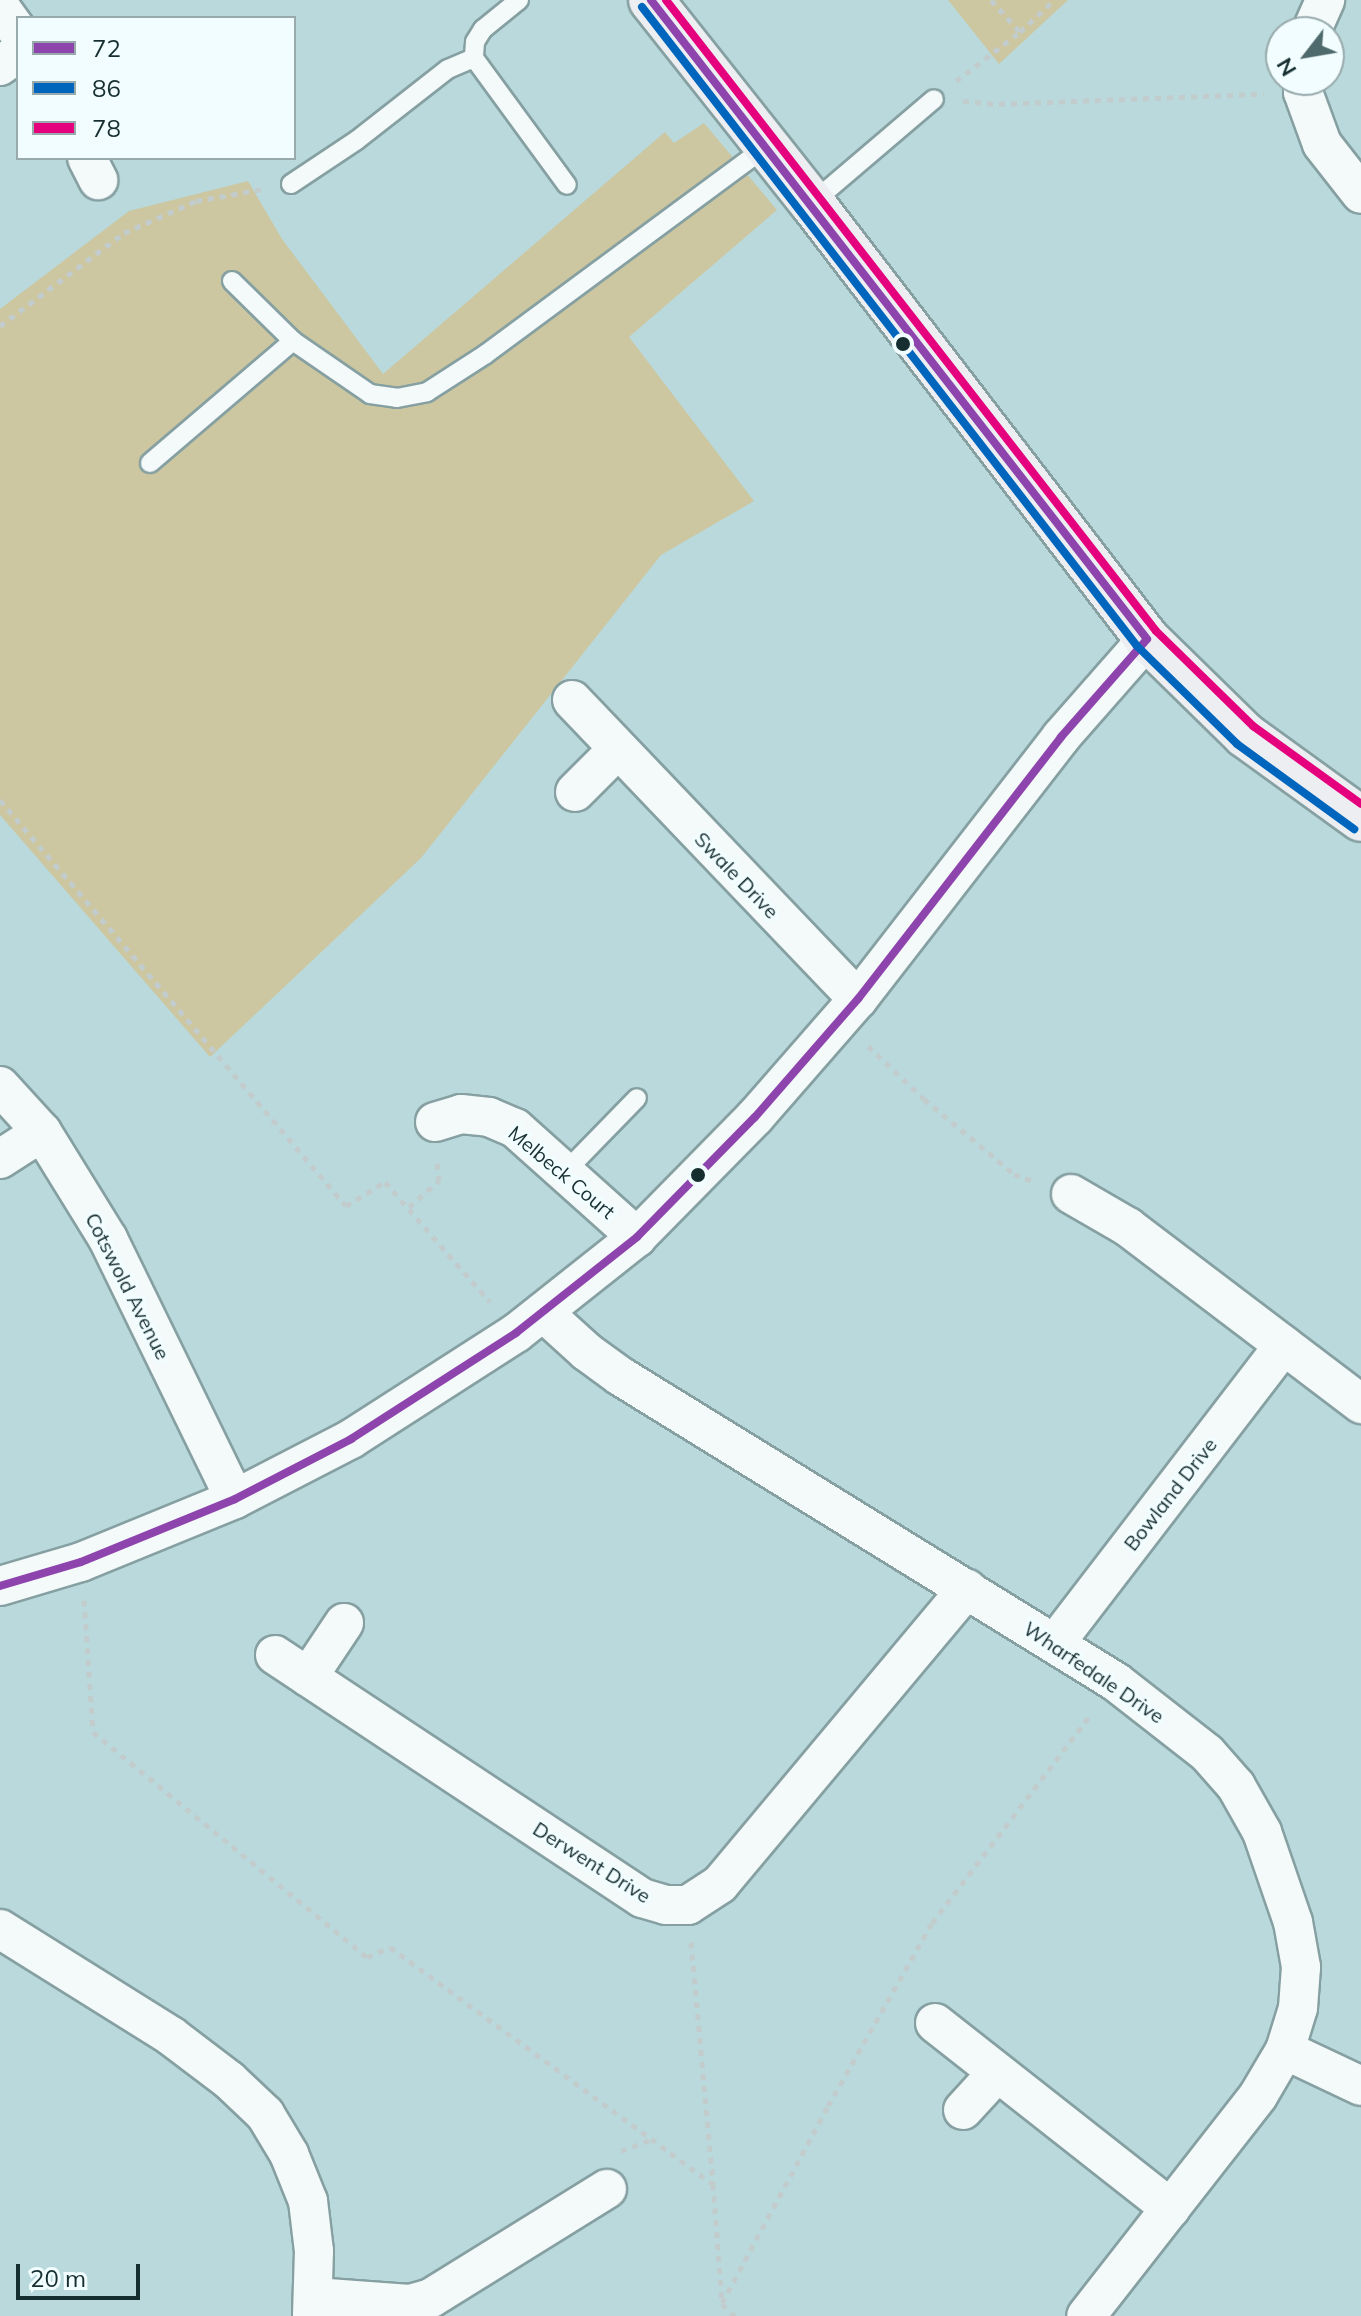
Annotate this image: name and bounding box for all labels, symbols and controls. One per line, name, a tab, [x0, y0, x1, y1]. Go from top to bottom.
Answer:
legend	[16, 16, 296, 160]
north arrow	[1265, 16, 1345, 96]
text: 72	[92, 33, 121, 63]
text: N	[1270, 53, 1302, 82]
text: 86	[92, 73, 121, 103]
text: 78	[92, 113, 121, 143]
unlabelled marker	[895, 336, 911, 352]
street label: Swale Drive	[690, 827, 784, 923]
street label: Melbeck Court	[504, 1120, 620, 1224]
unlabelled marker	[690, 1167, 706, 1183]
street label: Cotswold Avenue	[81, 1209, 175, 1363]
street label: Bowland Drive	[1119, 1433, 1221, 1555]
street label: Wharfedale Drive	[1019, 1616, 1169, 1728]
street label: Derwent Drive	[529, 1816, 655, 1908]
scale bar	[20, 2248, 144, 2298]
text: 20 m	[30, 2263, 86, 2293]

